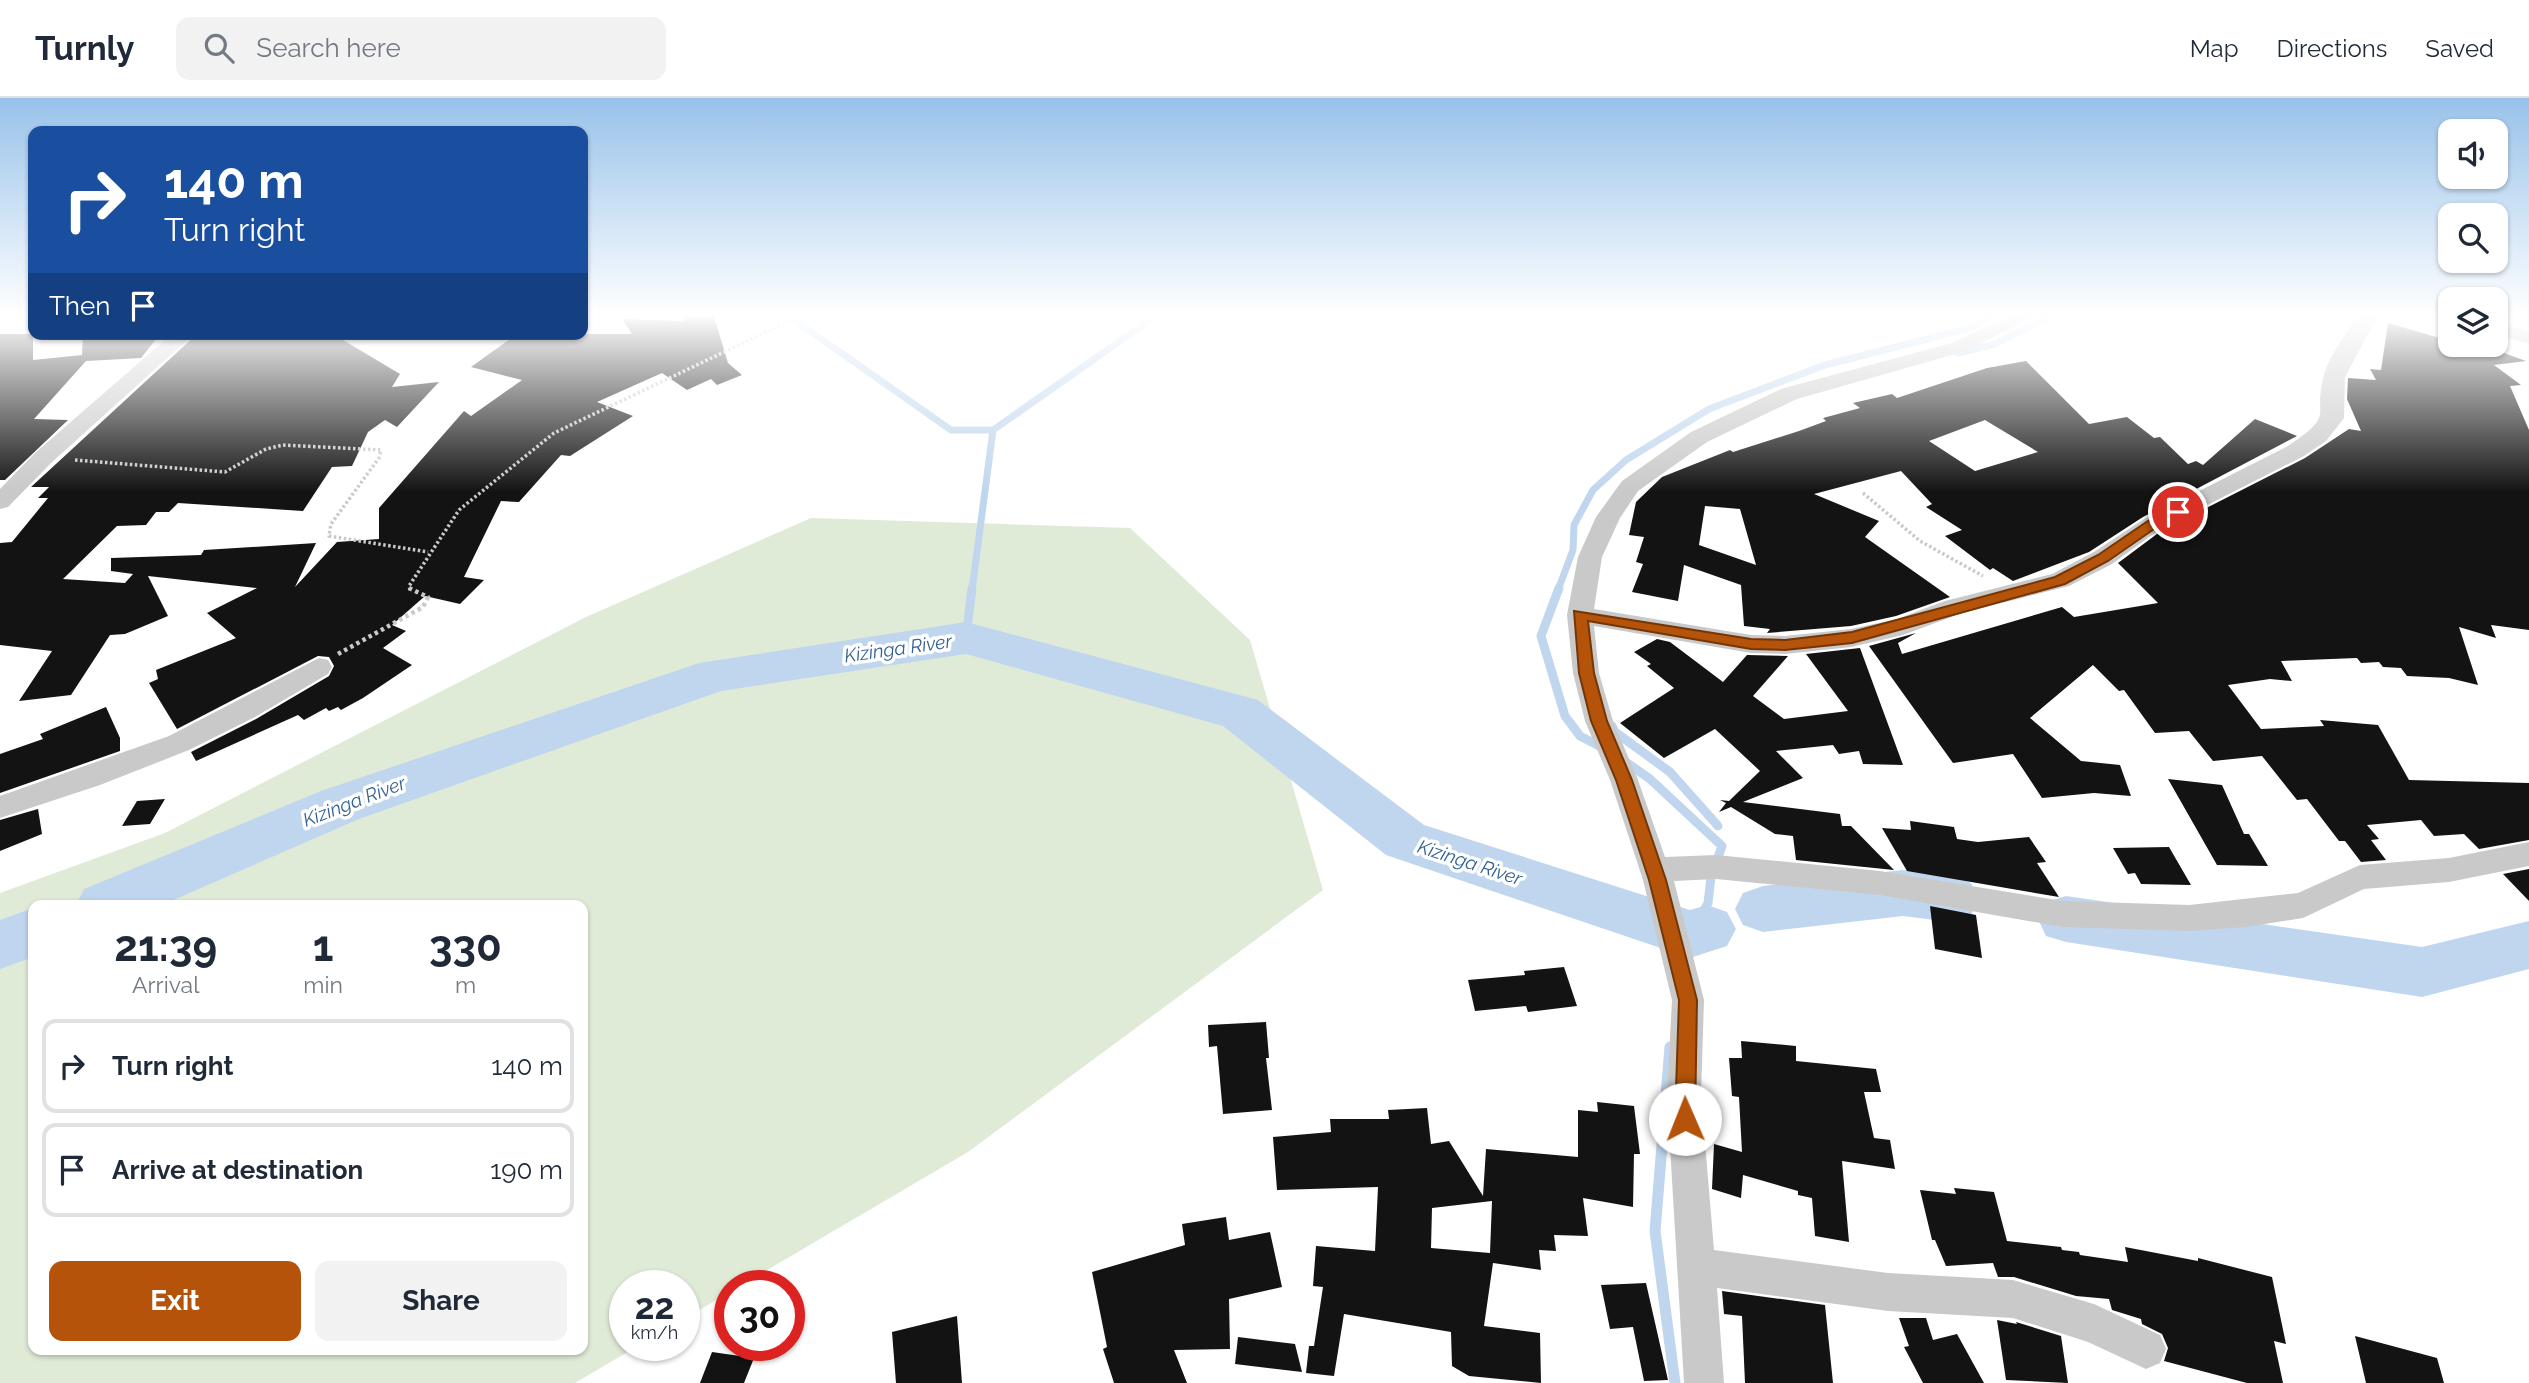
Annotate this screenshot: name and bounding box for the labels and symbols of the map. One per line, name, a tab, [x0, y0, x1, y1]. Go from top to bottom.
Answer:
pin	[2148, 482, 2208, 542]
water label: Kizinga River	[843, 629, 955, 666]
water label: Kizinga River	[299, 771, 410, 831]
water label: Kizinga River	[1415, 835, 1526, 890]
position arrow	[1648, 1082, 1722, 1156]
speed limit sign: 30	[714, 1270, 805, 1361]

